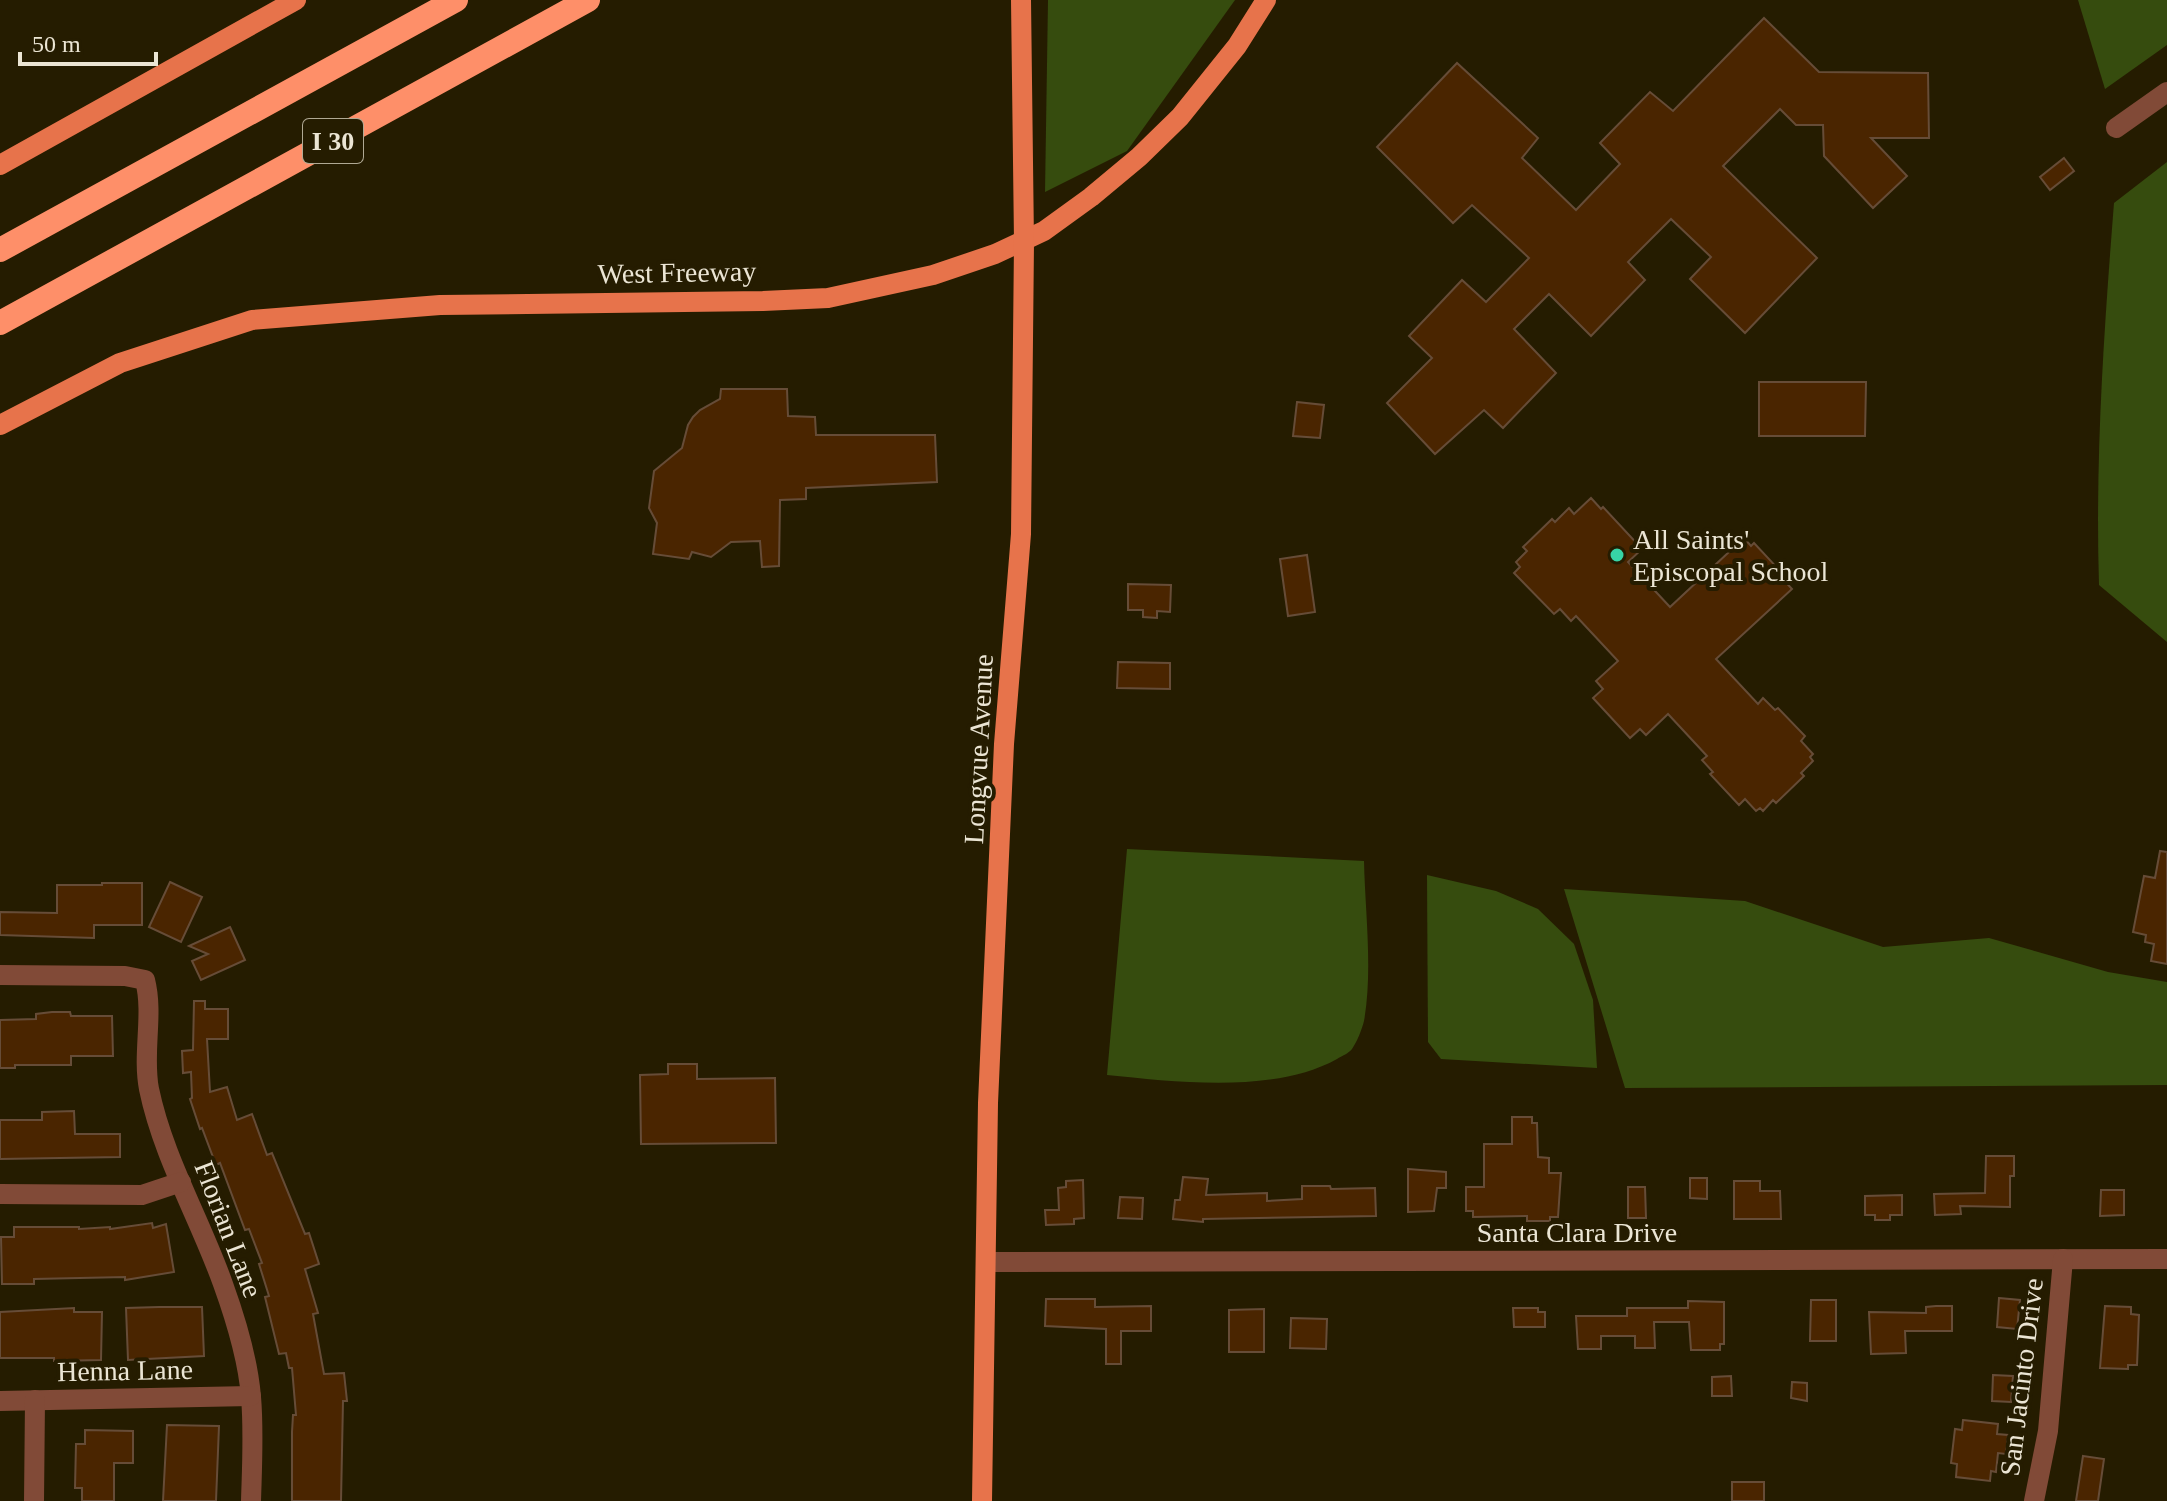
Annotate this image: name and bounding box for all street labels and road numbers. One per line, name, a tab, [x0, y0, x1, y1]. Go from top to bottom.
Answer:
road number: I 30	[303, 119, 363, 163]
street label: West Freeway	[597, 256, 757, 289]
street label: Longvue Avenue	[958, 653, 999, 845]
street label: Florian Lane	[188, 1156, 269, 1302]
street label: Santa Clara Drive	[1477, 1217, 1677, 1248]
street label: San Jacinto Drive	[1994, 1276, 2049, 1478]
street label: Henna Lane	[57, 1354, 193, 1387]

